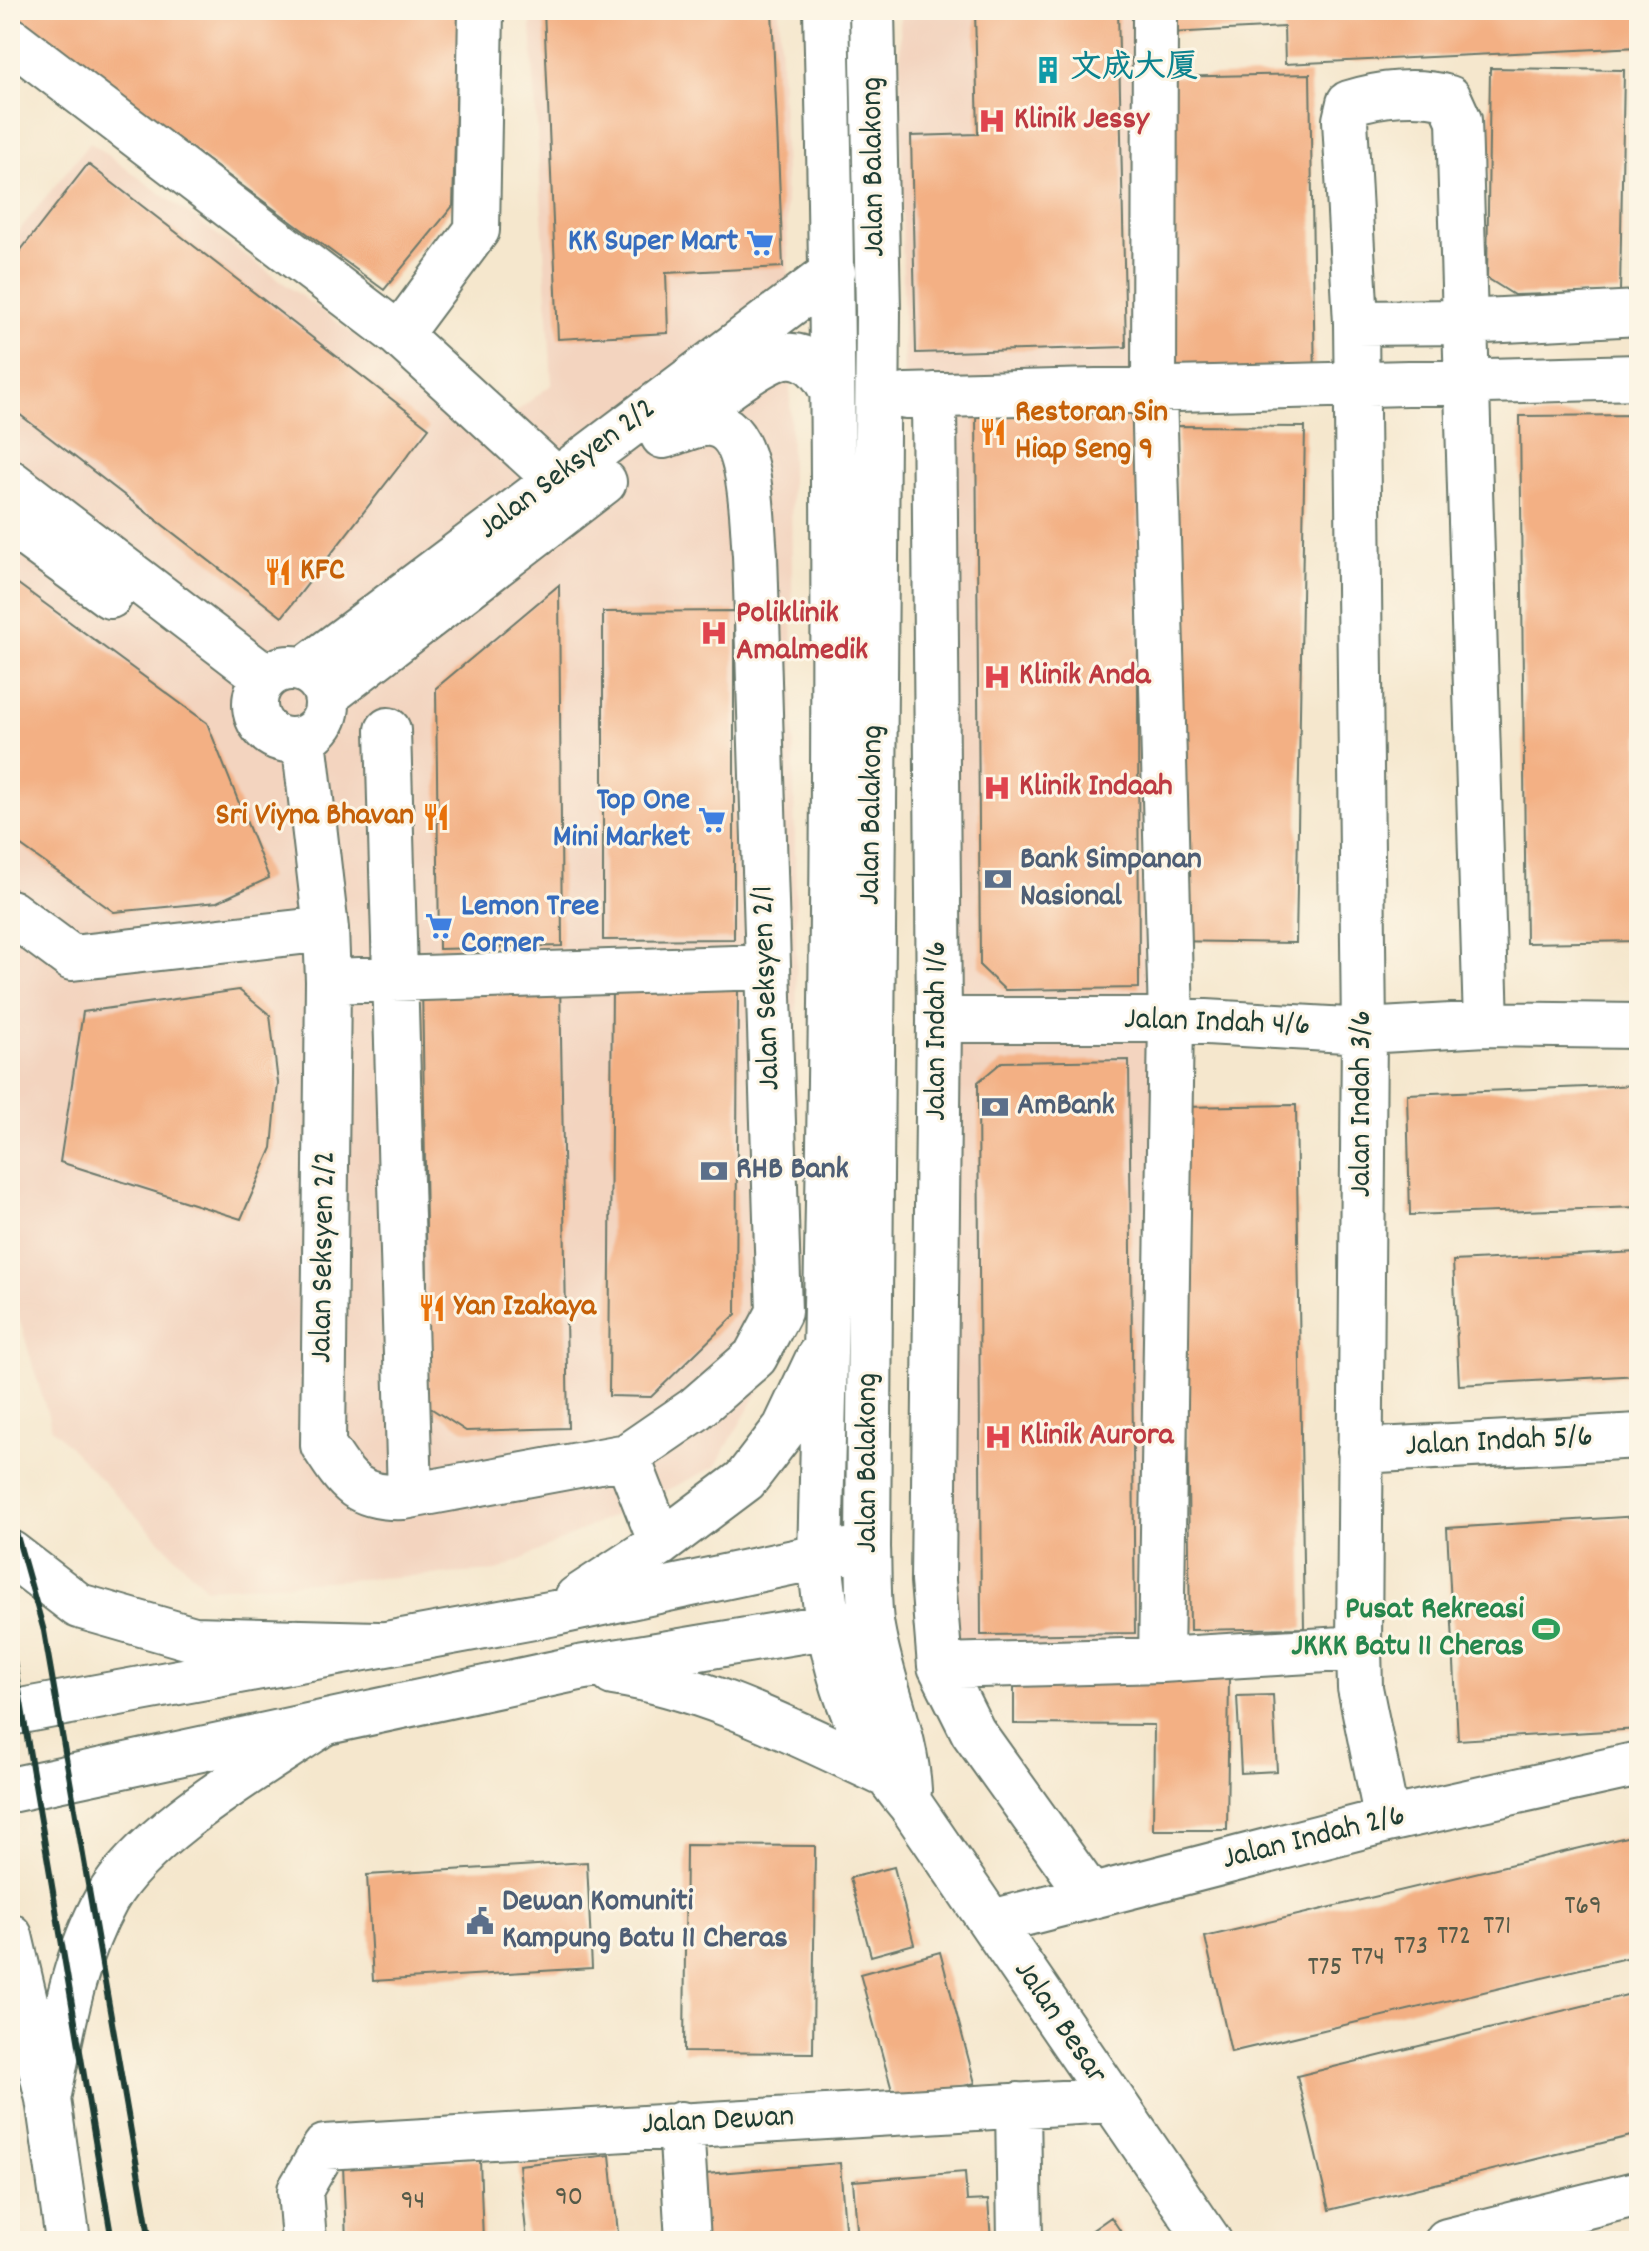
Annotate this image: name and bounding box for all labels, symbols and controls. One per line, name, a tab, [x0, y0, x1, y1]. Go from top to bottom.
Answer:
place label: 文成大厦	[1070, 47, 1198, 93]
building icon: 文成大厦	[1033, 55, 1063, 85]
street label: Jalan Balakong	[850, 76, 900, 258]
place label: Klinik Jessy	[1014, 98, 1150, 144]
hospital icon: Klinik Jessy	[977, 106, 1007, 136]
place label: KK Super Mart	[568, 220, 738, 266]
supermarket icon: KK Super Mart	[745, 228, 775, 258]
street label: Jalan Seksyen 2/2	[469, 388, 667, 552]
place label: Restoran Sin Hiap Seng 9	[1015, 391, 1168, 474]
restaurant icon: Restoran Sin Hiap Seng 9	[978, 417, 1008, 447]
place label: KFC	[300, 549, 345, 595]
restaurant icon: KFC	[263, 557, 293, 587]
place label: Poliklinik Amalmedik	[736, 592, 868, 675]
hospital icon: Poliklinik Amalmedik	[699, 618, 729, 648]
place label: Klinik Anda	[1019, 654, 1152, 700]
hospital icon: Klinik Anda	[982, 662, 1012, 692]
street label: Jalan Balakong	[848, 724, 898, 906]
place label: Klinik Indaah	[1019, 765, 1173, 811]
hospital icon: Klinik Indaah	[982, 773, 1012, 803]
place label: Top One Mini Market	[553, 779, 690, 862]
place label: Sri Viyna Bhavan	[216, 794, 414, 840]
restaurant icon: Sri Viyna Bhavan	[421, 802, 451, 832]
supermarket icon: Top One Mini Market	[697, 805, 727, 835]
place label: Bank Simpanan Nasional	[1020, 838, 1202, 921]
bank icon: Bank Simpanan Nasional	[983, 864, 1013, 894]
place label: Lemon Tree Corner	[461, 885, 599, 968]
street label: Jalan Seksyen 2/1	[741, 885, 795, 1091]
supermarket icon: Lemon Tree Corner	[424, 911, 454, 941]
street label: Jalan Indah 1/6	[915, 941, 961, 1121]
street label: Jalan Indah 4/6	[1123, 998, 1311, 1050]
street label: Jalan Indah 3/6	[1340, 1010, 1386, 1198]
place label: AmBank	[1017, 1084, 1115, 1130]
bank icon: AmBank	[980, 1092, 1010, 1122]
place label: RHB Bank	[736, 1148, 849, 1194]
street label: Jalan Seksyen 2/2	[300, 1150, 350, 1364]
bank icon: RHB Bank	[699, 1156, 729, 1186]
place label: Yan Izakaya	[453, 1285, 597, 1331]
restaurant icon: Yan Izakaya	[417, 1293, 447, 1323]
street label: Jalan Balakong	[846, 1373, 892, 1553]
place label: Klinik Aurora	[1020, 1414, 1175, 1460]
street label: Jalan Indah 5/6	[1404, 1415, 1594, 1471]
hospital icon: Klinik Aurora	[983, 1422, 1013, 1452]
place label: Pusat Rekreasi JKKK Batu 11 Cheras	[1291, 1588, 1524, 1671]
sports icon: Pusat Rekreasi JKKK Batu 11 Cheras	[1531, 1614, 1561, 1644]
street label: Jalan Indah 2/6	[1218, 1794, 1410, 1884]
place label: Dewan Komuniti Kampung Batu 11 Cheras	[502, 1880, 788, 1963]
house number: T69	[1564, 1888, 1602, 1928]
public building icon: Dewan Komuniti Kampung Batu 11 Cheras	[465, 1906, 495, 1936]
house number: T71	[1483, 1908, 1511, 1948]
house number: T72	[1437, 1918, 1471, 1958]
house number: T73	[1394, 1928, 1428, 1968]
house number: T74	[1351, 1939, 1385, 1979]
house number: T75	[1308, 1949, 1342, 1989]
street label: Jalan Besar	[1001, 1952, 1118, 2094]
street label: Jalan Dewan	[641, 2095, 795, 2149]
house number: 90	[555, 2179, 583, 2219]
house number: 94	[401, 2183, 425, 2223]

